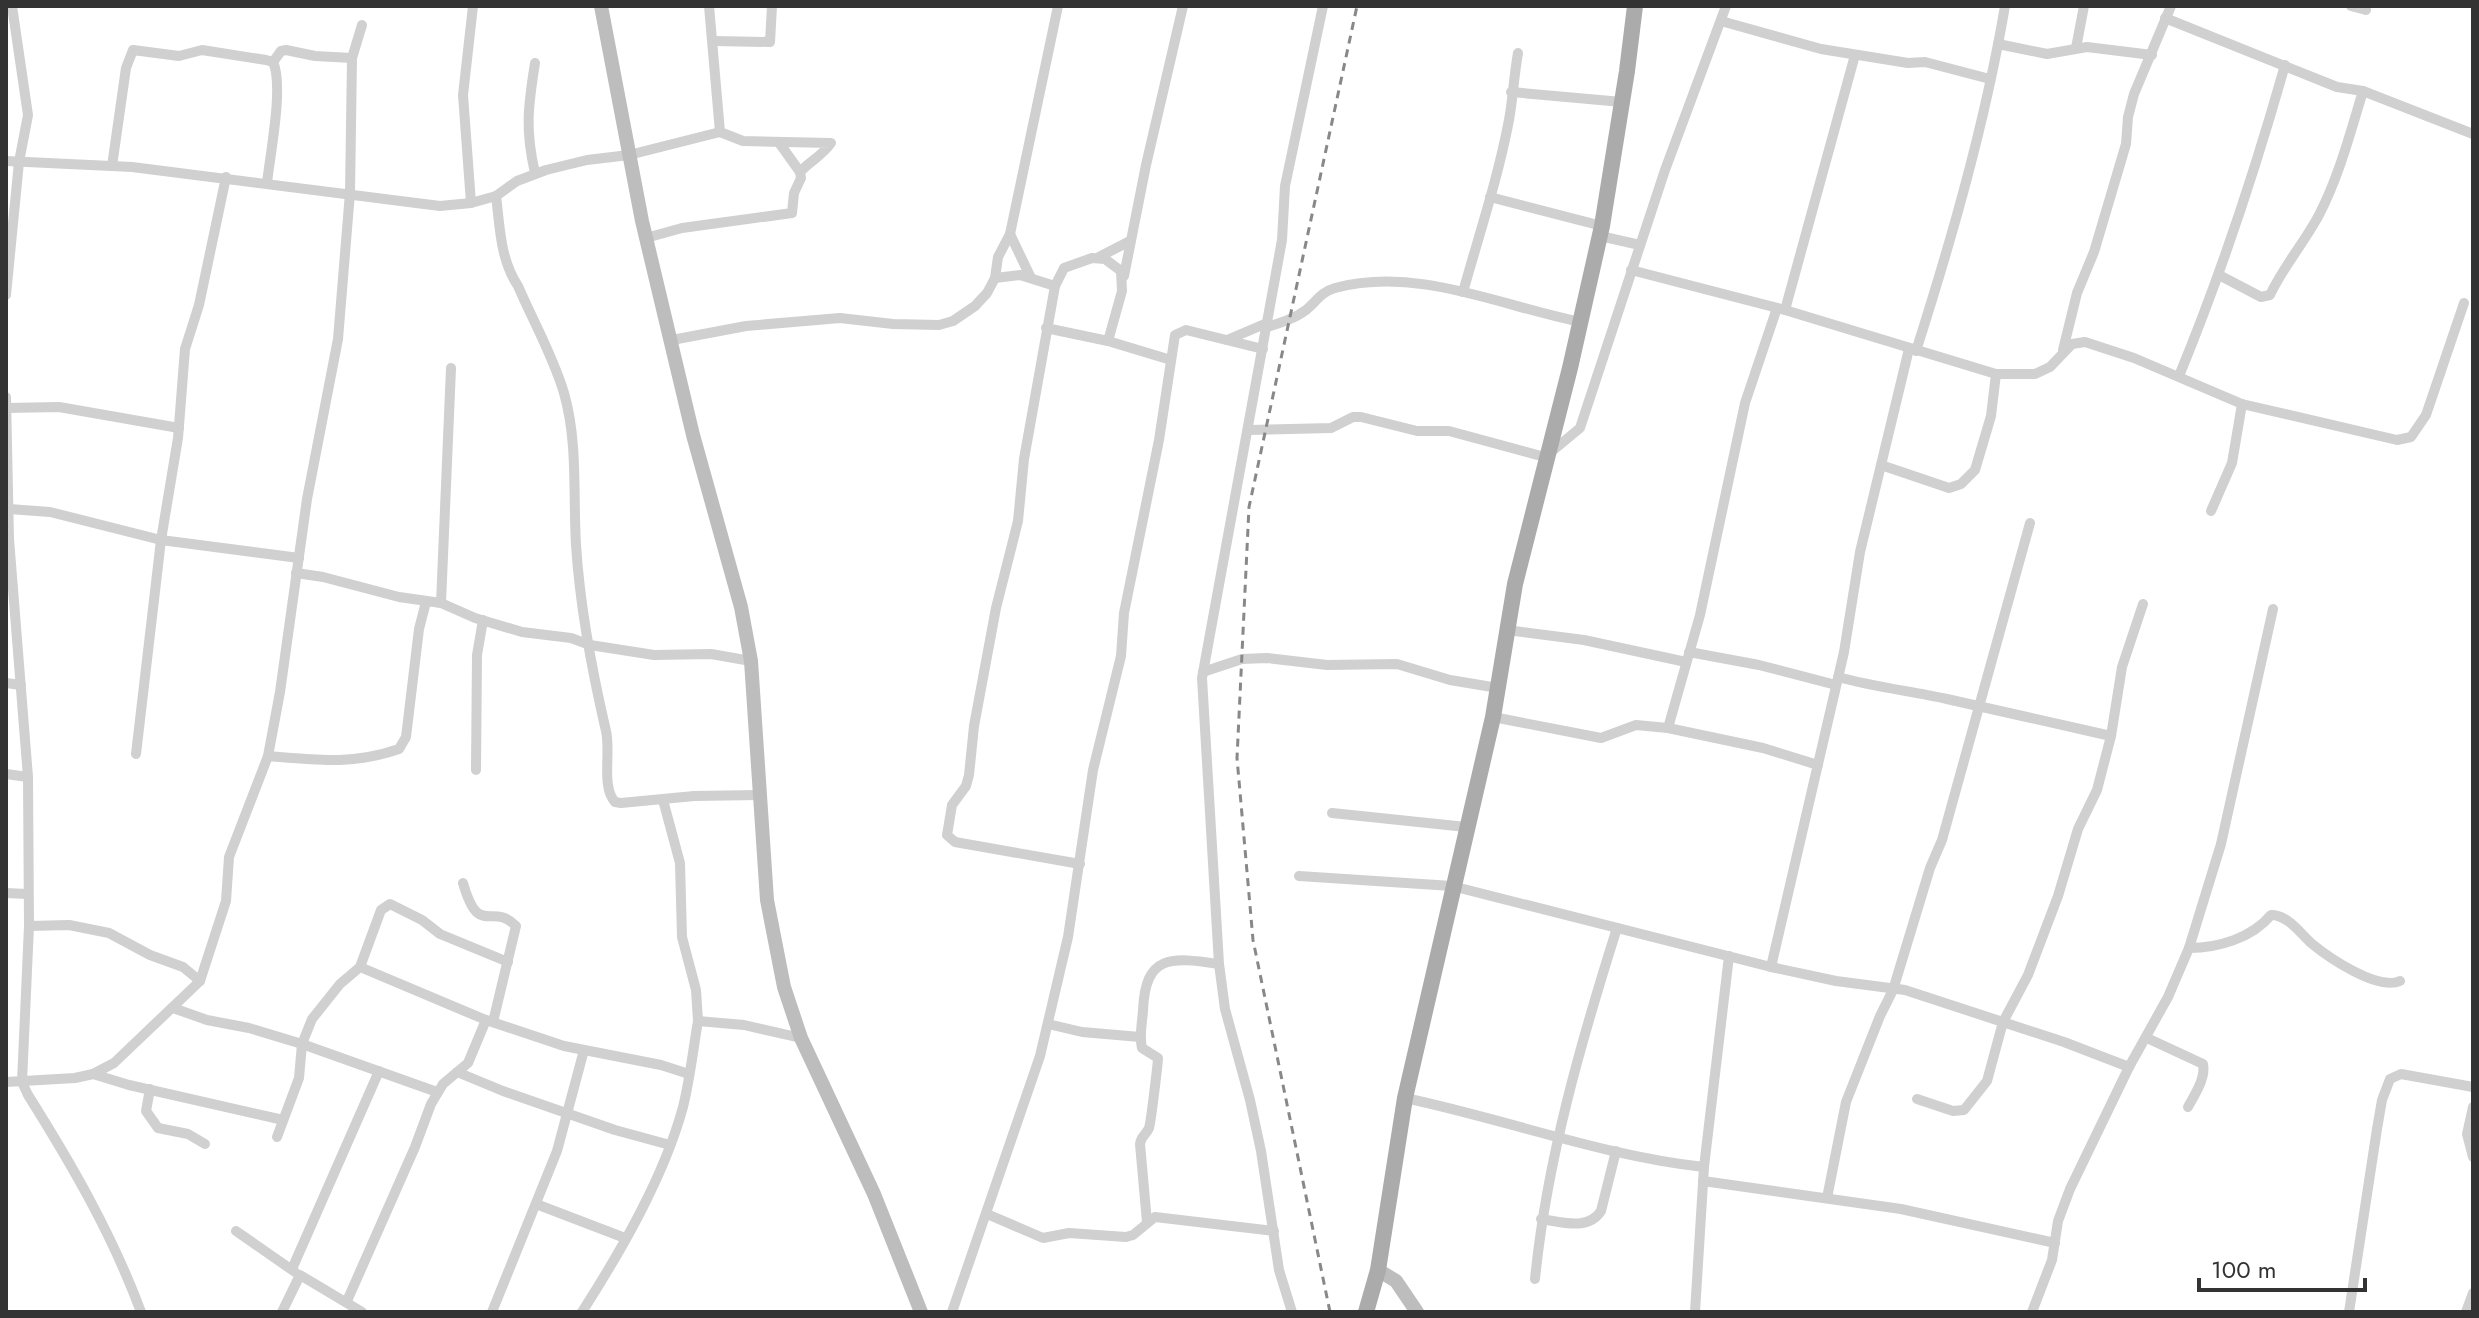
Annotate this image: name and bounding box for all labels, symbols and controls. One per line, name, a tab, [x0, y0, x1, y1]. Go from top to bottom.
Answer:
scale bar	[2199, 1242, 2365, 1292]
text: 100 m	[2211, 1252, 2277, 1287]

